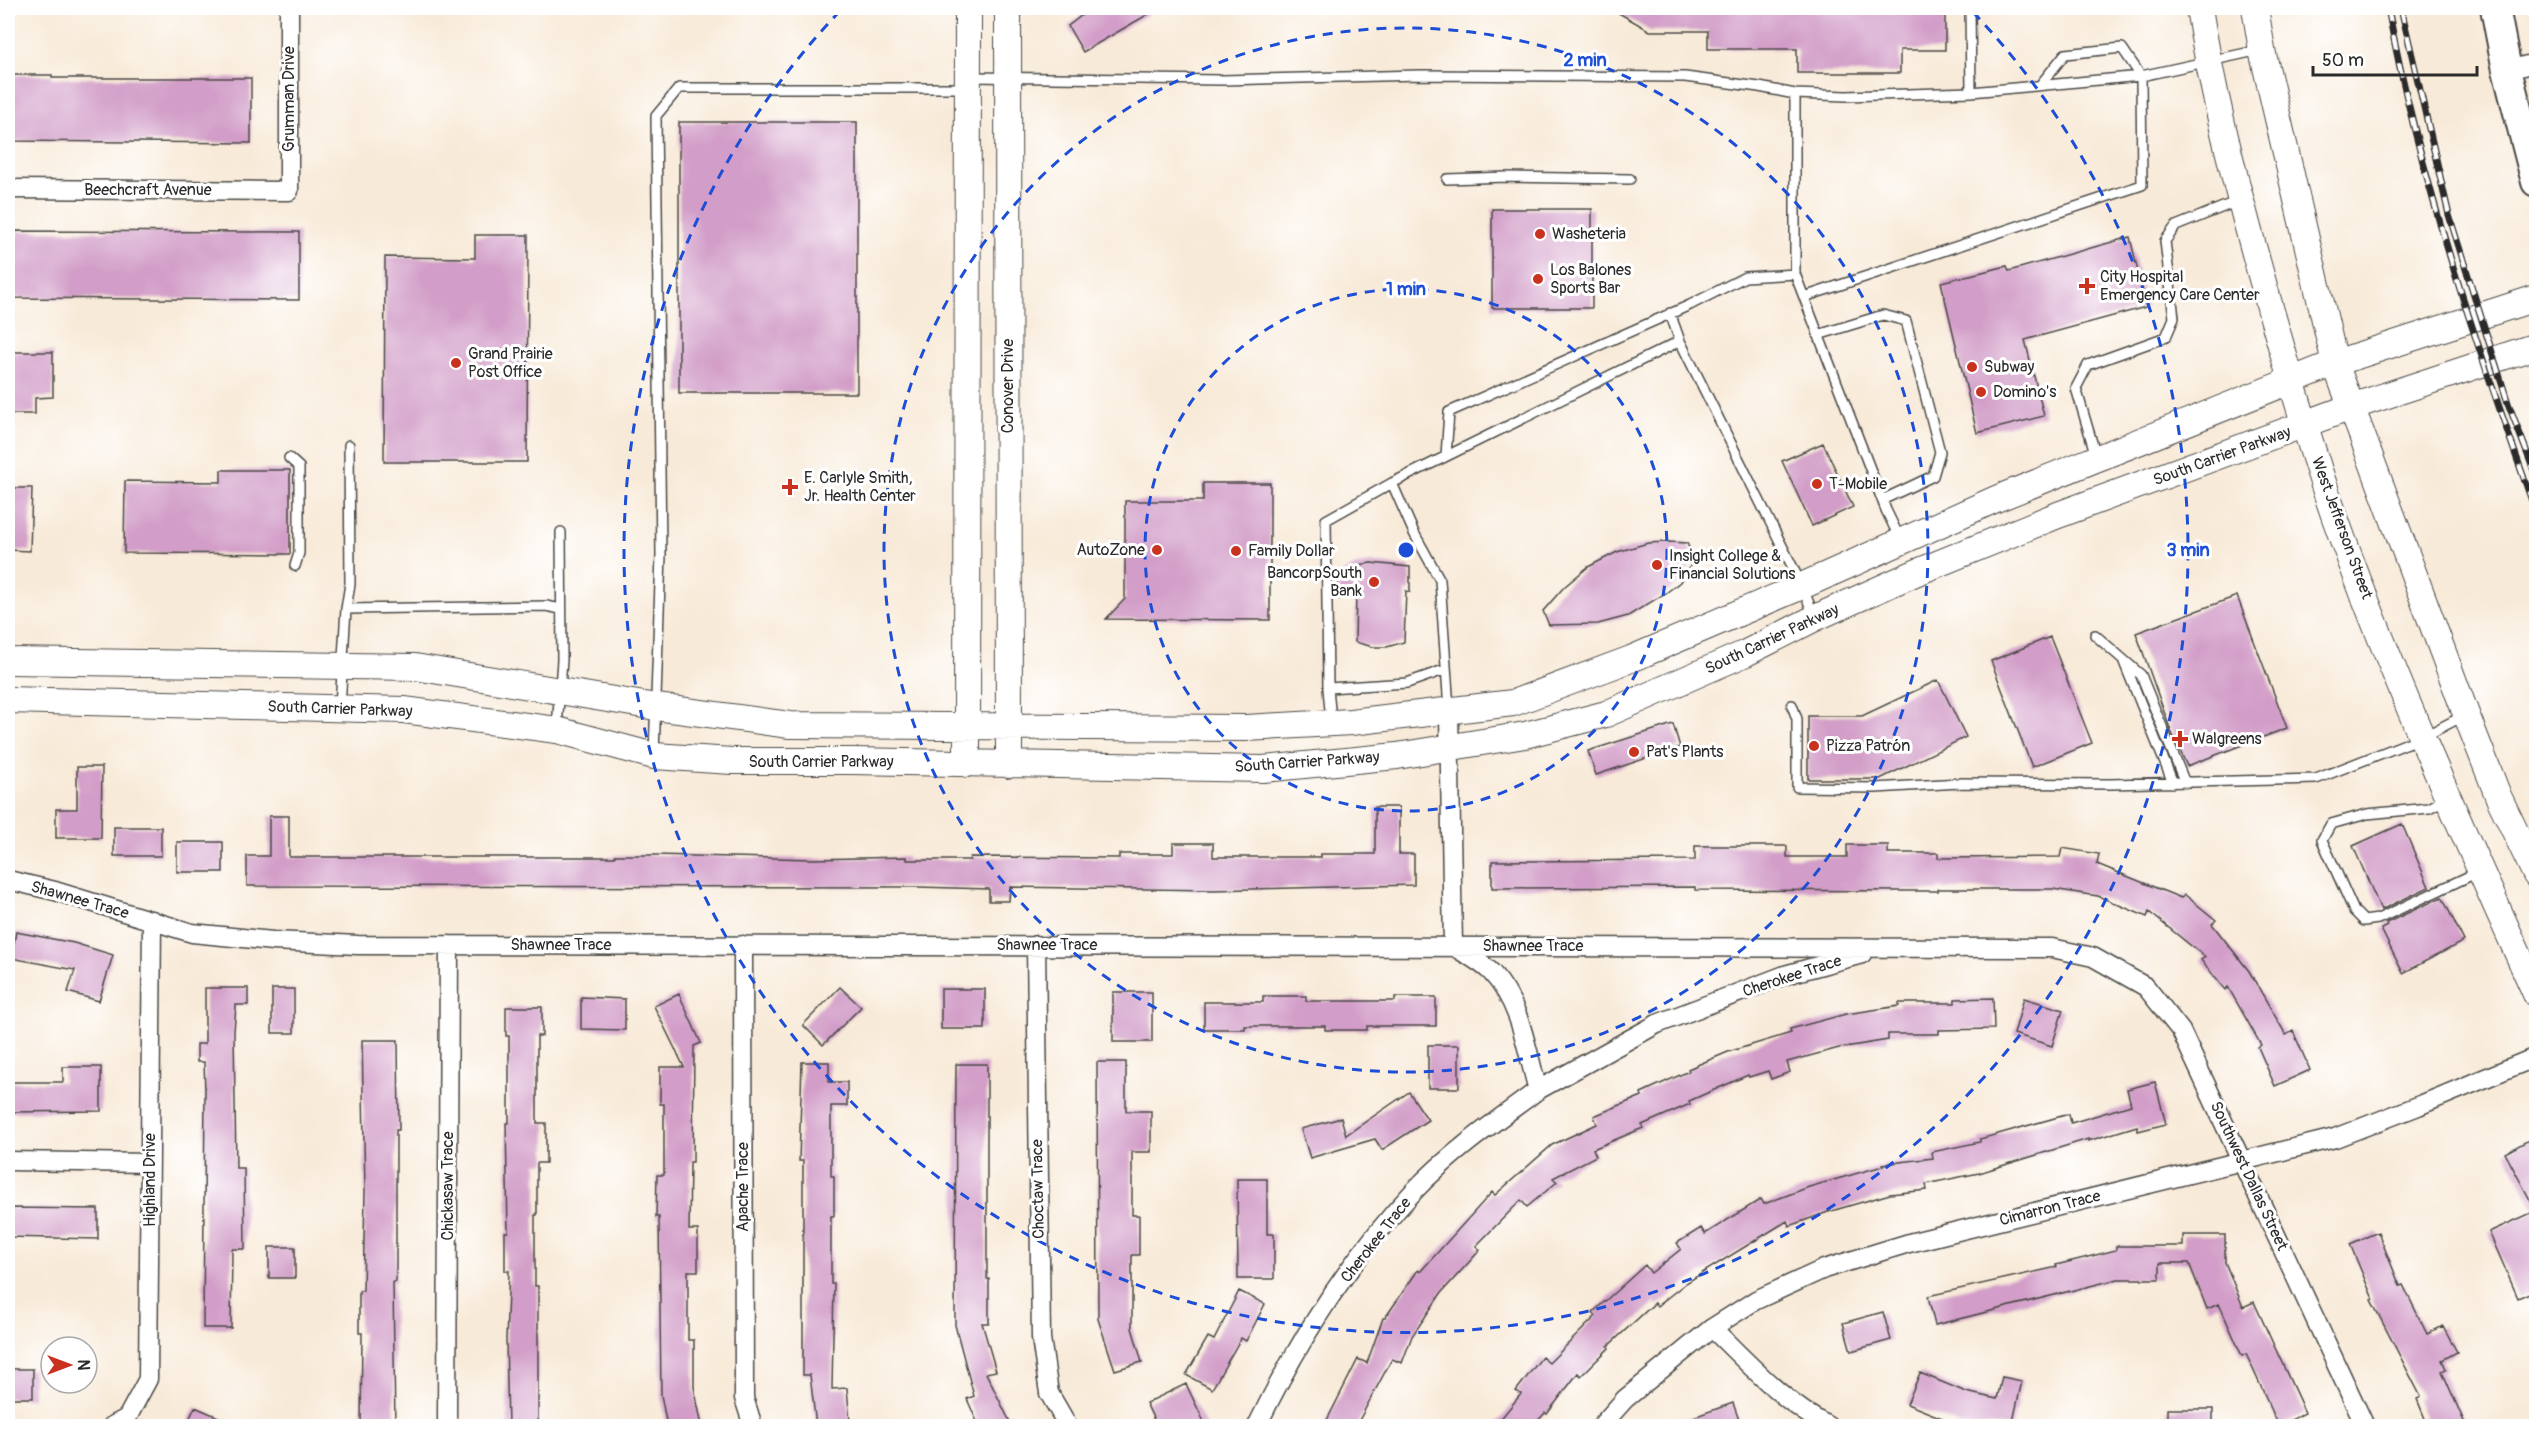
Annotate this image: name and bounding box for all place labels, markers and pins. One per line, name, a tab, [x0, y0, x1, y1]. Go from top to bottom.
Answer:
place label: Washeteria	[1552, 224, 1626, 244]
marker: Washeteria	[1533, 227, 1547, 241]
place label: Los Balones Sports Bar	[1550, 260, 1631, 298]
place label: City Hospital Emergency Care Center	[2100, 267, 2260, 305]
marker: Los Balones Sports Bar	[1531, 272, 1545, 286]
marker: City Hospital Emergency Care Center	[2078, 277, 2096, 295]
place label: Grand Prairie Post Office	[468, 344, 553, 382]
marker: Grand Prairie Post Office	[449, 356, 463, 370]
place label: Subway	[1984, 357, 2034, 377]
marker: Subway	[1965, 360, 1979, 374]
place label: Domino's	[1993, 382, 2056, 402]
marker: Domino's	[1974, 385, 1988, 399]
place label: E. Carlyle Smith, Jr. Health Center	[804, 468, 916, 506]
place label: T-Mobile	[1829, 474, 1887, 494]
marker: T-Mobile	[1810, 477, 1824, 491]
marker: E. Carlyle Smith, Jr. Health Center	[781, 478, 799, 496]
place label: AutoZone	[1077, 540, 1145, 560]
centre of rings	[1396, 540, 1416, 560]
place label: Family Dollar	[1248, 541, 1335, 561]
marker: AutoZone	[1150, 543, 1164, 557]
marker: Family Dollar	[1229, 544, 1243, 558]
place label: Insight College & Financial Solutions	[1669, 546, 1795, 584]
marker: Insight College & Financial Solutions	[1650, 558, 1664, 572]
place label: BancorpSouth Bank	[1267, 563, 1362, 601]
marker: BancorpSouth Bank	[1367, 575, 1381, 589]
place label: Walgreens	[2192, 729, 2262, 749]
marker: Walgreens	[2173, 732, 2187, 746]
place label: Pizza Patrón	[1826, 736, 1910, 756]
marker: Pizza Patrón	[1807, 739, 1821, 753]
place label: Pat's Plants	[1646, 742, 1724, 762]
marker: Pat's Plants	[1627, 745, 1641, 759]

